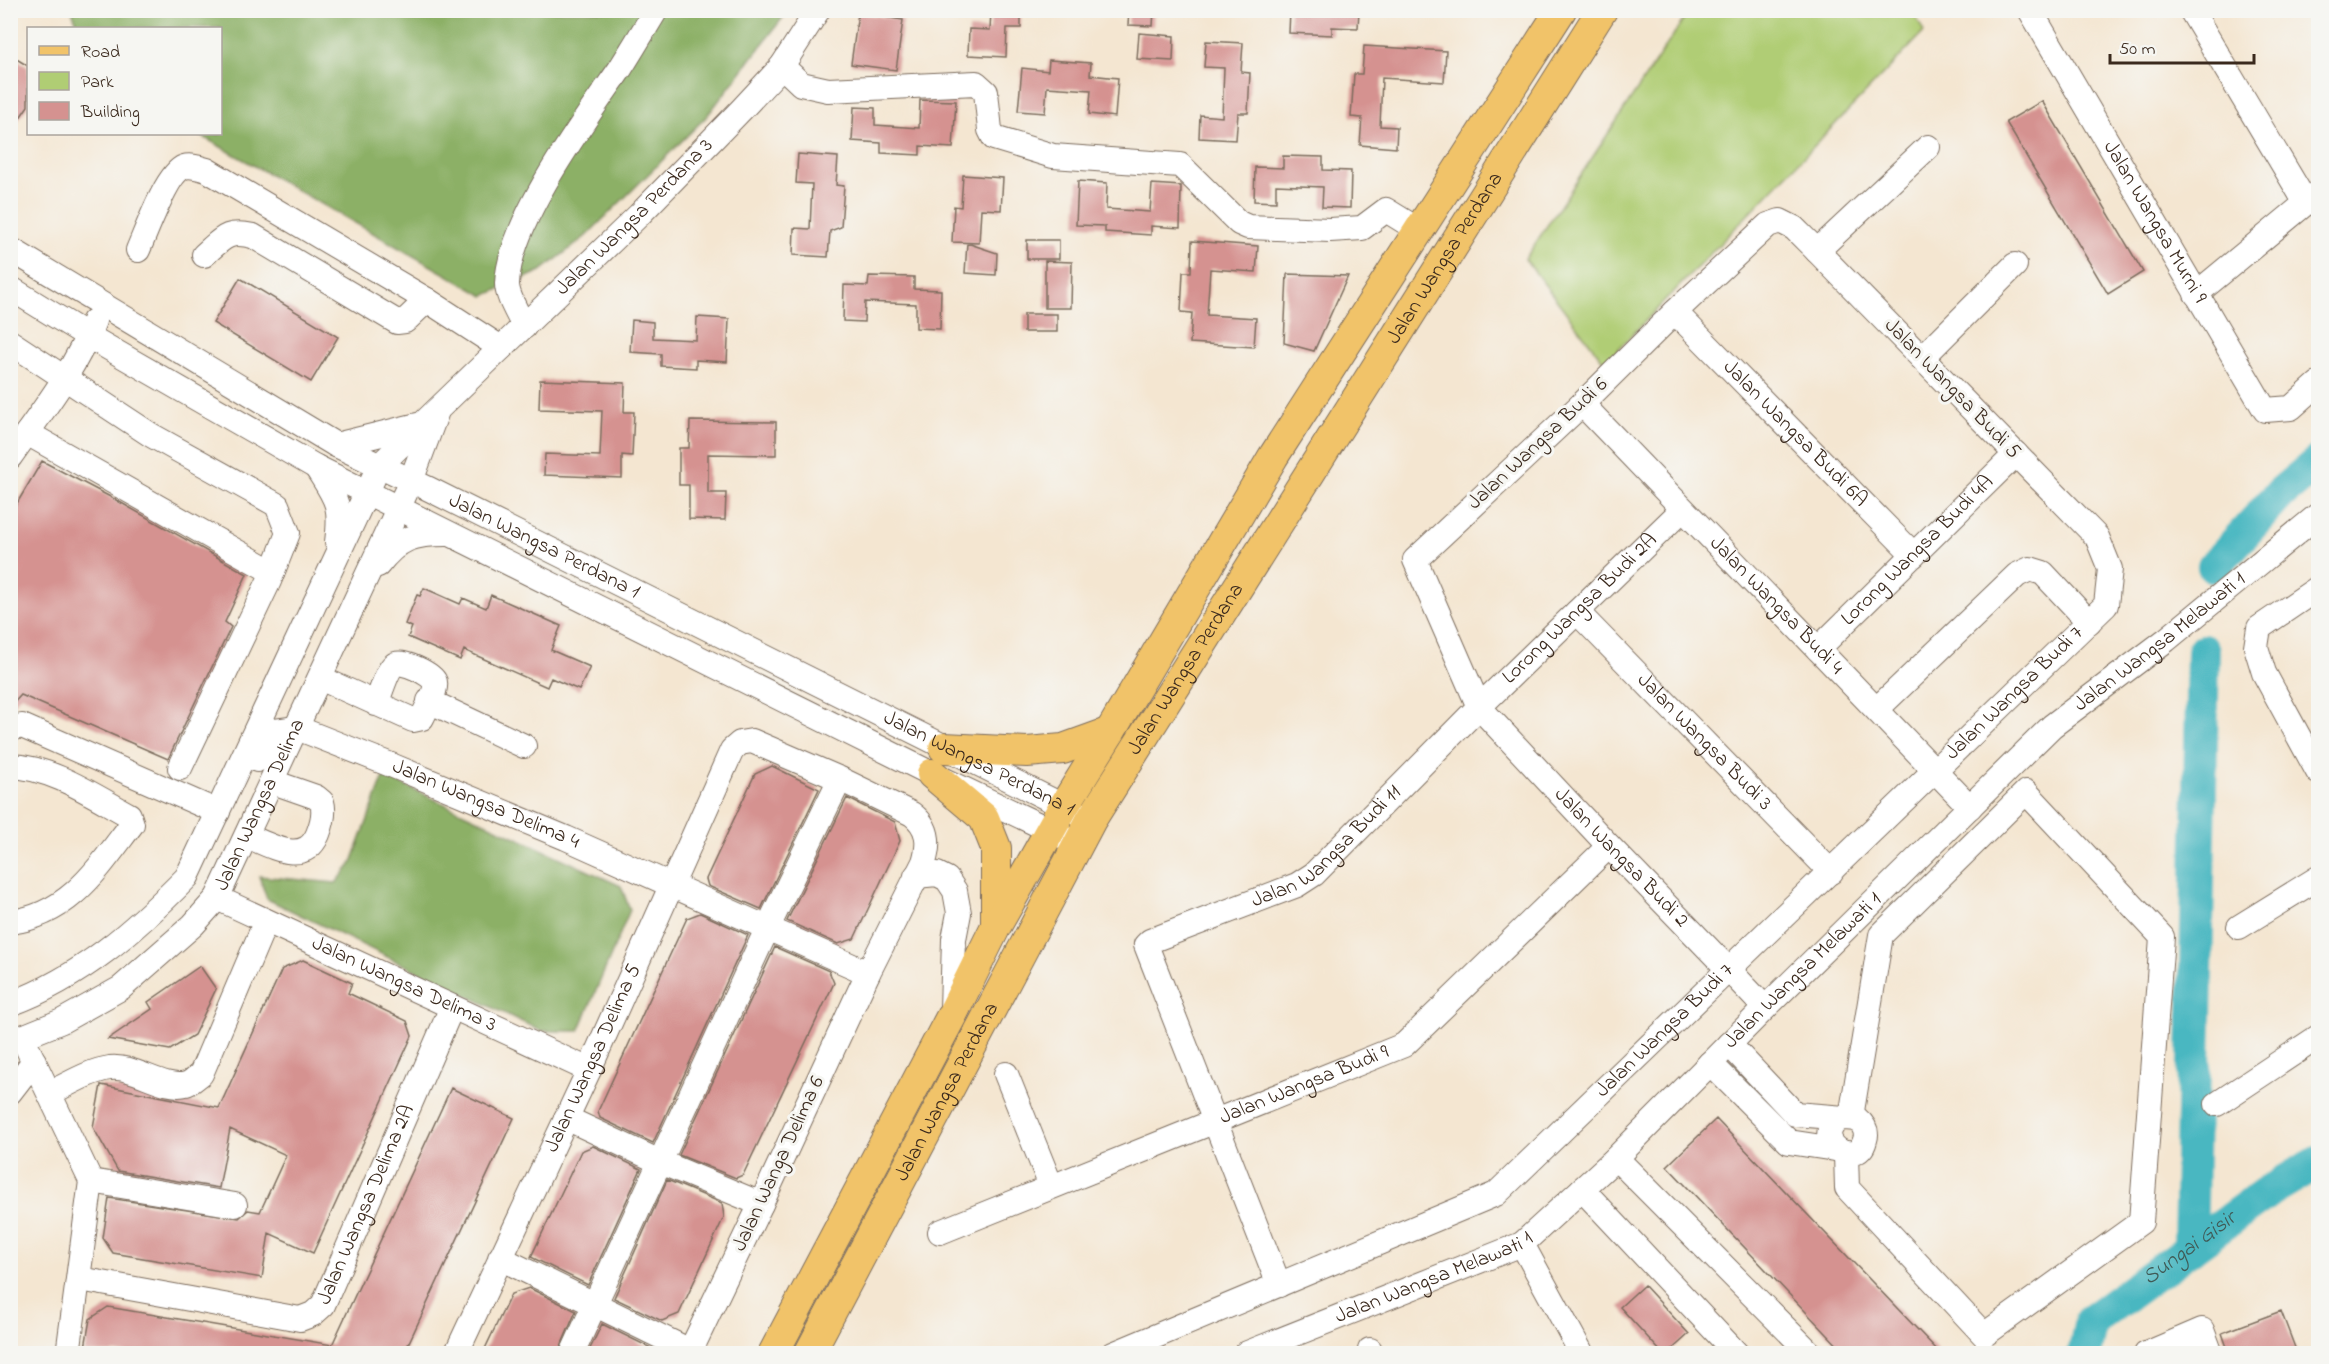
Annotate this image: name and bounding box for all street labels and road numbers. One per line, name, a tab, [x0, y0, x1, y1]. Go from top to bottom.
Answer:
street label: Jalan Wangsa Perdana 3	[549, 132, 720, 303]
street label: Jalan Wangsa Murni 9	[2095, 135, 2214, 309]
street label: Jalan Wangsa Perdana	[1380, 166, 1511, 350]
street label: Jalan Wangsa Budi 5	[1875, 312, 2027, 468]
street label: Jalan Wangsa Budi 6A	[1716, 354, 1874, 514]
street label: Jalan Wangsa Budi 6	[1461, 371, 1616, 519]
street label: Lorong Wangsa Budi 4A	[1834, 468, 2001, 633]
street label: Jalan Wangsa Perdana 1	[443, 486, 645, 607]
street label: Lorong Wangsa Budi 2A	[1496, 526, 1665, 691]
street label: Jalan Wangsa Budi 4	[1702, 530, 1851, 682]
street label: Jalan Wangsa Melawati 1	[2068, 565, 2253, 719]
street label: Jalan Wangsa Perdana	[1120, 577, 1252, 761]
street label: Jalan Wangsa Budi 7	[1939, 619, 2091, 767]
street label: Jalan Wangsa Budi 3	[1630, 666, 1779, 818]
street label: Jalan Wangsa Perdana 1	[878, 703, 1080, 825]
street label: Jalan Wangsa Delima	[207, 714, 313, 896]
street label: Jalan Wangsa Delima 4	[387, 752, 585, 857]
street label: Jalan Wangsa Budi 11	[1247, 778, 1409, 916]
street label: Jalan Wangsa Budi 2	[1547, 781, 1696, 935]
street label: Jalan Wangsa Melawati 1	[1717, 886, 1889, 1056]
street label: Jalan Wangsa Delima 3	[307, 929, 501, 1040]
street label: Jalan Wangsa Budi 7	[1589, 956, 1741, 1105]
street label: Jalan Wangsa Delima 5	[537, 959, 649, 1157]
street label: Jalan Wangsa Perdana	[888, 997, 1007, 1187]
street label: Jalan Wangsa Budi 9	[1215, 1037, 1394, 1133]
street label: Jalan Wanga Delima 6	[725, 1071, 835, 1257]
street label: Jalan Wangsa Delima 2A	[310, 1100, 423, 1310]
street label: Jalan Wangsa Melawati 1	[1331, 1225, 1541, 1332]

